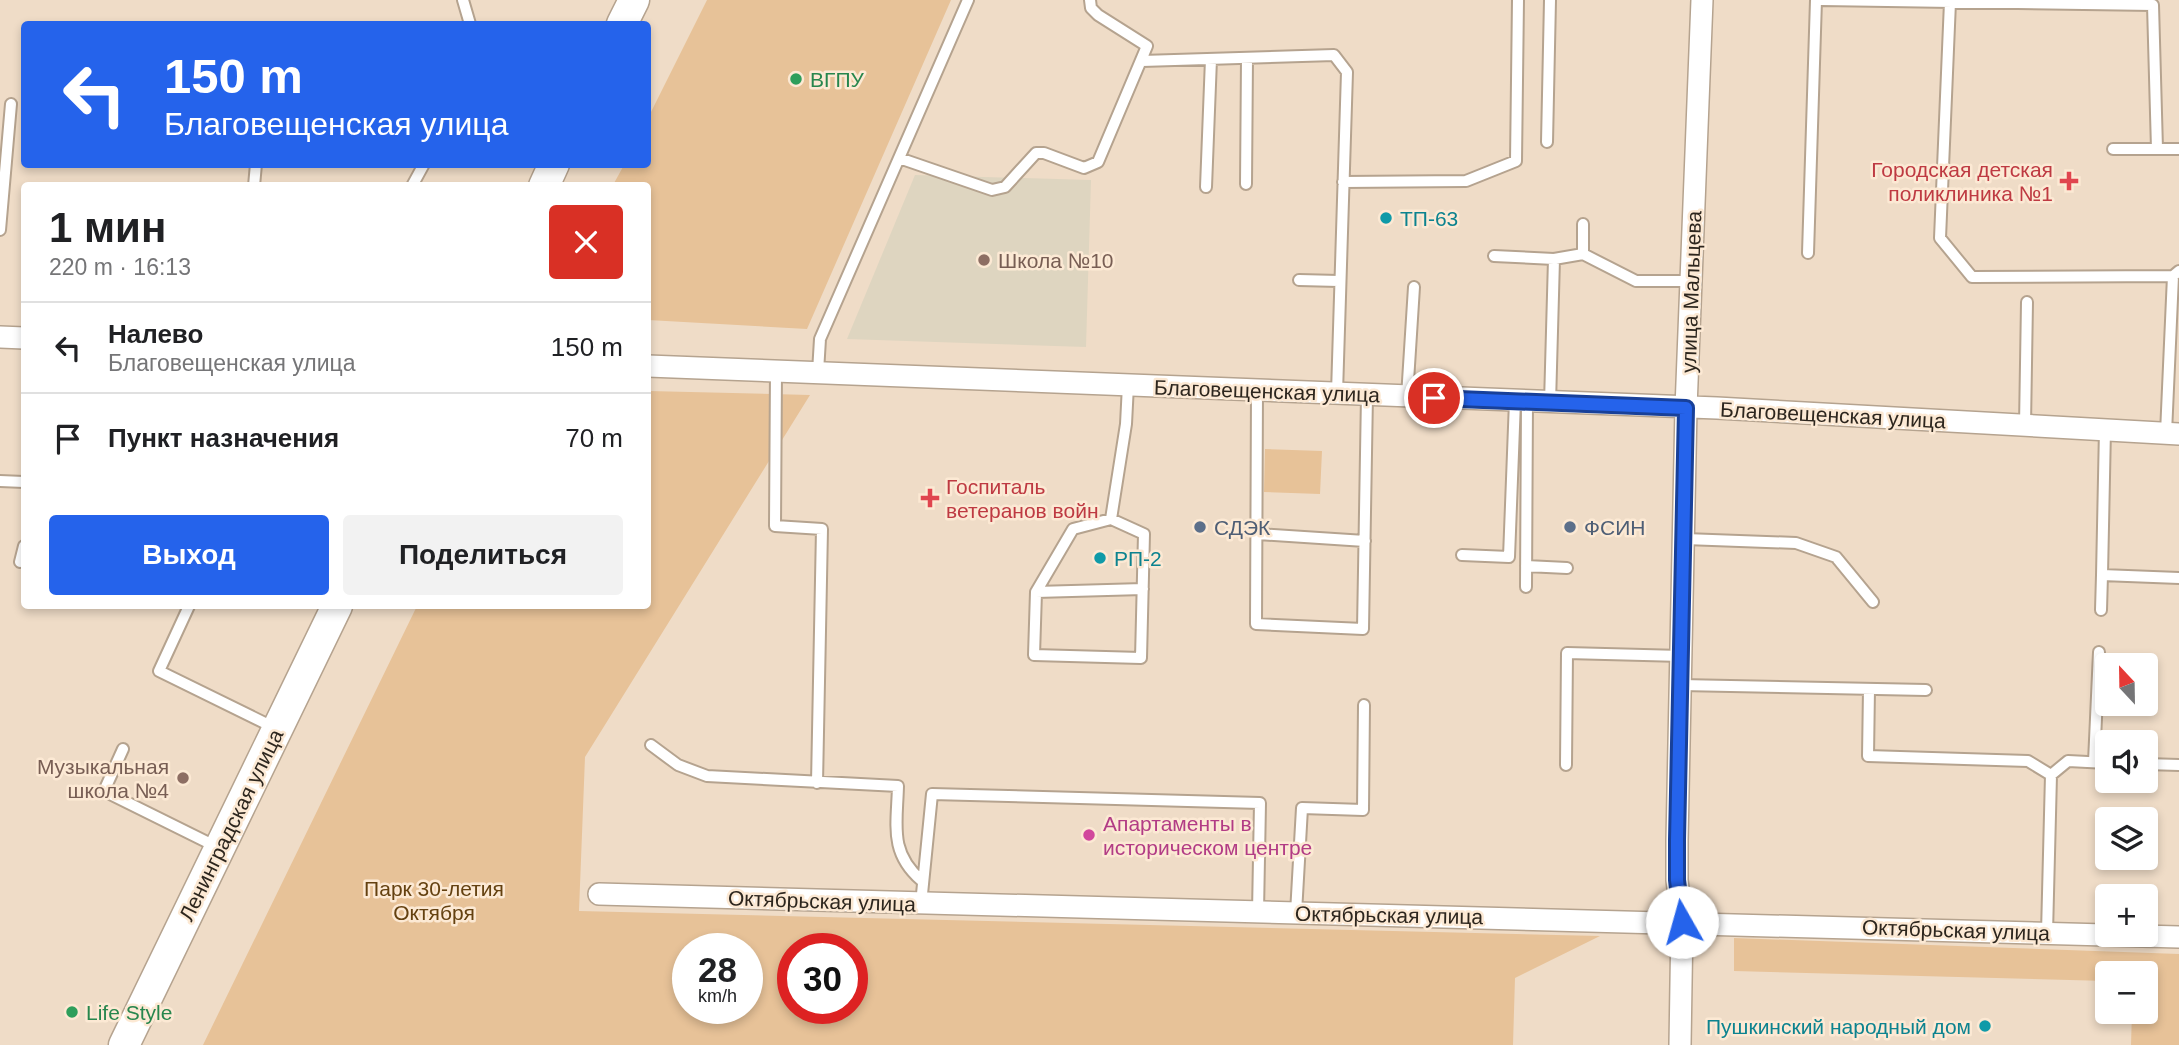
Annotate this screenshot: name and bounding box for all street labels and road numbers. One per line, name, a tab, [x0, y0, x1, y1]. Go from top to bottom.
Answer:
street label: улица Мальцева	[1677, 210, 1705, 373]
street label: Благовещенская улица	[1154, 376, 1381, 406]
street label: Благовещенская улица	[1720, 398, 1947, 432]
street label: Ленинградская улица	[175, 725, 288, 925]
street label: Октябрьская улица	[728, 886, 917, 916]
street label: Октябрьская улица	[1295, 902, 1484, 928]
street label: Октябрьская улица	[1862, 915, 2051, 945]

